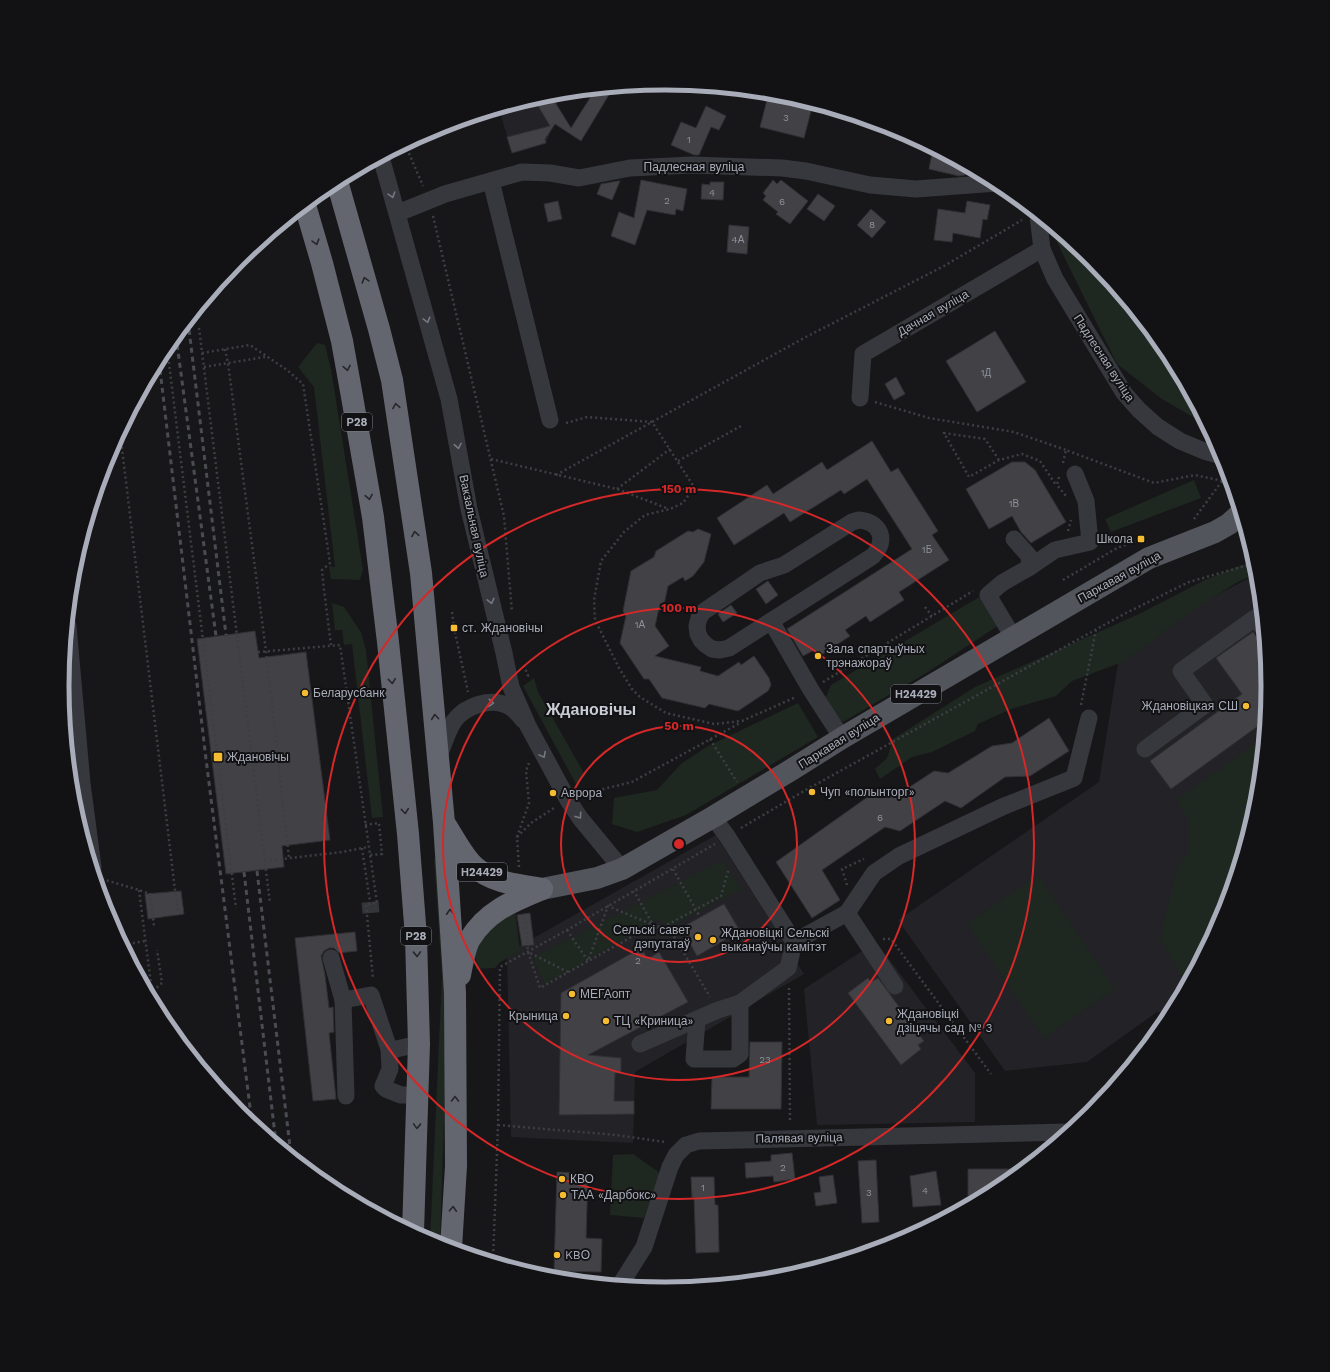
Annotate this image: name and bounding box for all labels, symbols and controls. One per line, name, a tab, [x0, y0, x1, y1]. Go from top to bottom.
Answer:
house number: 3	[783, 112, 789, 123]
house number: 1	[687, 134, 691, 145]
street label: Падлесная вуліца	[644, 160, 745, 174]
house number: 4	[709, 187, 715, 198]
one-way arrow	[387, 191, 396, 198]
house number: 2	[664, 195, 670, 206]
house number: 6	[779, 196, 785, 207]
house number: 8	[869, 219, 875, 230]
house number: 4А	[732, 234, 745, 245]
one-way arrow	[311, 239, 320, 246]
one-way arrow	[361, 276, 370, 283]
street label: Дачная вуліца	[895, 287, 971, 339]
street label: Падлесная вуліца	[1071, 312, 1138, 404]
one-way arrow	[422, 316, 431, 323]
one-way arrow	[342, 365, 351, 372]
house number: 1Д	[981, 367, 992, 378]
one-way arrow	[392, 403, 401, 409]
road number: Р28	[342, 413, 372, 431]
one-way arrow	[453, 443, 461, 449]
street label: Вакзальная вуліца	[456, 473, 492, 579]
text: 150 m	[662, 482, 696, 496]
one-way arrow	[365, 493, 373, 500]
house number: 1В	[1009, 498, 1020, 509]
one-way arrow	[411, 531, 420, 538]
place label: Школа	[1097, 532, 1133, 546]
marker: Школа	[1136, 534, 1146, 544]
house number: 1Б	[922, 544, 933, 555]
street label: Паркавая вуліца	[1075, 548, 1163, 606]
one-way arrow	[486, 597, 495, 604]
text: 100 m	[661, 601, 697, 615]
house number: 1А	[635, 619, 646, 630]
place label: ст. Ждановічы	[462, 621, 543, 635]
marker: ст. Ждановічы	[449, 623, 459, 633]
place label: Зала спартыўных трэнажораў	[826, 642, 925, 670]
marker: Зала спартыўных трэнажораў	[813, 651, 823, 661]
one-way arrow	[387, 678, 396, 684]
road number: Н24429	[891, 685, 941, 703]
place label: Беларусбанк	[313, 686, 385, 700]
marker: Беларусбанк	[300, 688, 310, 698]
one-way arrow	[488, 699, 494, 708]
place label: Ждановіцкая СШ	[1142, 699, 1238, 713]
district label: Ждановічы	[545, 700, 636, 719]
marker: Ждановіцкая СШ	[1241, 701, 1251, 711]
street label: Паркавая вуліца	[796, 710, 882, 772]
one-way arrow	[431, 714, 440, 720]
text: 50 m	[664, 719, 694, 733]
place label: Ждановічы	[227, 750, 289, 764]
one-way arrow	[539, 750, 546, 758]
marker: Ждановічы	[212, 751, 224, 763]
place label: Чуп «полынторг»	[820, 785, 915, 799]
place label: Аврора	[561, 786, 602, 800]
marker: Чуп «полынторг»	[807, 787, 817, 797]
marker: Аврора	[548, 788, 558, 798]
one-way arrow	[400, 808, 409, 814]
one-way arrow	[574, 812, 581, 819]
house number: 6	[877, 812, 883, 823]
centre of rings	[672, 837, 686, 851]
road number: Н24429	[457, 863, 507, 881]
one-way arrow	[445, 909, 454, 915]
place label: Сельскі савет дэпутатаў	[613, 923, 691, 951]
place label: Ждановіцкі Сельскі выканаўчы камітэт	[721, 926, 829, 954]
road number: Р28	[401, 927, 431, 945]
marker: Сельскі савет дэпутатаў	[693, 932, 703, 942]
marker: Ждановіцкі Сельскі выканаўчы камітэт	[708, 935, 718, 945]
one-way arrow	[412, 951, 421, 957]
house number: 2	[635, 955, 641, 966]
place label: МЕГАопт	[580, 987, 631, 1001]
marker: МЕГАопт	[567, 989, 577, 999]
place label: Ждановіцкі дзіцячы сад № 3	[897, 1007, 993, 1035]
place label: Крыница	[509, 1009, 558, 1023]
marker: Крыница	[561, 1011, 571, 1021]
place label: ТЦ «Криница»	[614, 1014, 693, 1028]
marker: ТЦ «Криница»	[601, 1016, 611, 1026]
marker: Ждановіцкі дзіцячы сад № 3	[884, 1016, 894, 1026]
house number: 23	[759, 1054, 771, 1065]
one-way arrow	[451, 1096, 459, 1102]
one-way arrow	[412, 1123, 421, 1129]
street label: Палявая вуліца	[755, 1130, 843, 1146]
house number: 2	[780, 1162, 786, 1173]
place label: КВО	[570, 1172, 594, 1186]
marker: КВО	[557, 1174, 567, 1184]
house number: 1	[701, 1182, 705, 1193]
house number: 4	[922, 1185, 928, 1196]
house number: 3	[866, 1187, 872, 1198]
place label: ТАА «Дарбокс»	[571, 1188, 656, 1202]
marker: ТАА «Дарбокс»	[558, 1190, 568, 1200]
one-way arrow	[449, 1206, 458, 1212]
place label: KBО	[565, 1248, 590, 1262]
marker: KBО	[552, 1250, 562, 1260]

